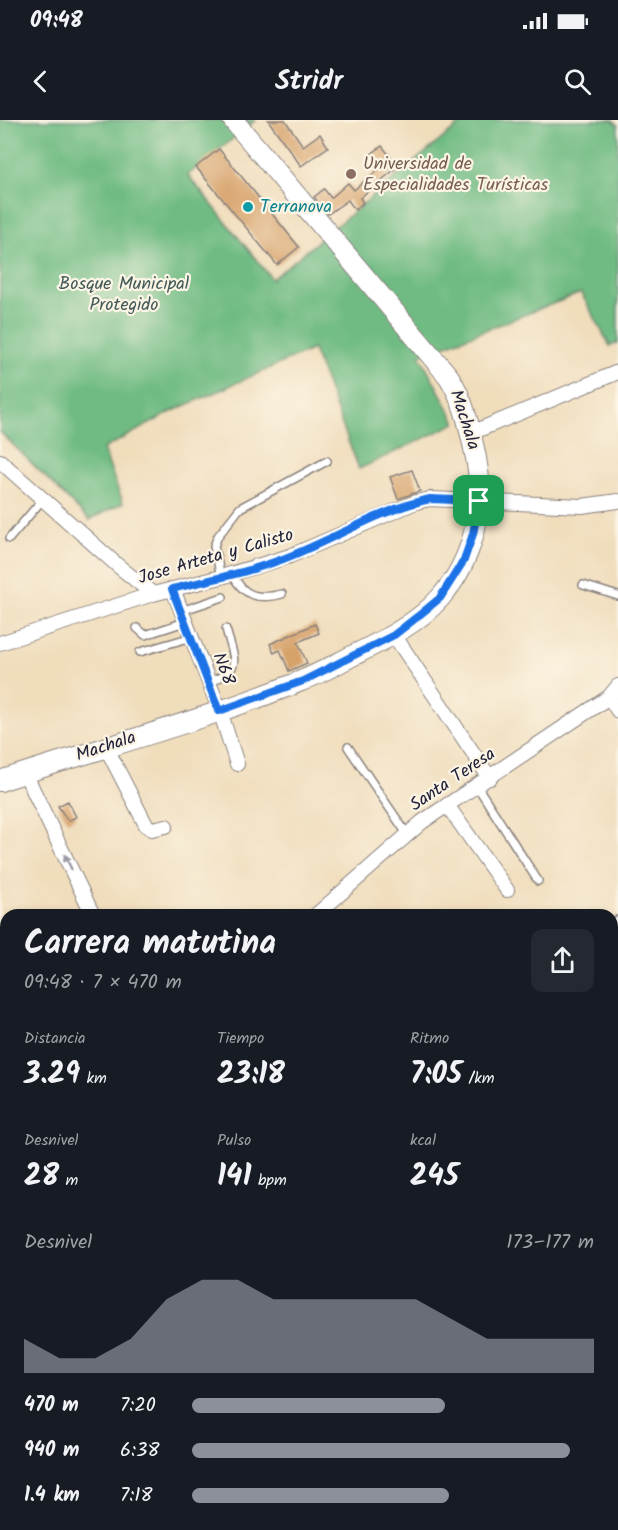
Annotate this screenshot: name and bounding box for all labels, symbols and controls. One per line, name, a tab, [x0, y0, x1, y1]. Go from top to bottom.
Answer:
text: 09:48	[30, 4, 83, 39]
text: Stridr	[275, 60, 343, 103]
icon: back	[24, 65, 57, 98]
icon: search	[561, 65, 594, 98]
place label: Universidad de Especialidades Turísticas	[363, 150, 549, 200]
marker: Universidad de Especialidades Turísticas	[344, 167, 358, 181]
place label: Terranova	[260, 193, 332, 222]
marker: Terranova	[241, 200, 255, 214]
park label: Bosque Municipal Protegido	[59, 270, 190, 320]
street label: Machala	[441, 386, 487, 454]
pin	[453, 475, 504, 526]
icon: arrive	[462, 484, 495, 517]
street label: Jose Arteta y Calisto	[135, 521, 297, 593]
street label: N68	[204, 648, 243, 690]
street label: Machala	[72, 724, 140, 770]
street label: Santa Teresa	[404, 741, 502, 819]
one-way arrow	[63, 854, 72, 871]
text: Carrera matutina	[24, 918, 276, 971]
button: share	[531, 929, 594, 992]
text: 09:48 · 7 × 470 m	[24, 967, 182, 999]
text: Distancia	[24, 1026, 86, 1051]
text: Tiempo	[217, 1026, 264, 1051]
text: Ritmo	[410, 1026, 449, 1051]
text: 3.29	[24, 1051, 80, 1099]
text: 23:18	[217, 1051, 285, 1099]
text: 7:05	[410, 1051, 462, 1099]
text: km	[80, 1066, 107, 1091]
text: /km	[462, 1066, 494, 1091]
text: Desnivel	[24, 1128, 79, 1153]
text: Pulso	[217, 1128, 251, 1153]
text: kcal	[410, 1128, 436, 1153]
text: 28	[24, 1153, 59, 1201]
text: 141	[217, 1153, 251, 1201]
text: 245	[410, 1153, 459, 1201]
text: m	[59, 1168, 78, 1193]
text: bpm	[251, 1168, 287, 1193]
text: Desnivel	[24, 1227, 92, 1259]
text: 173–177 m	[506, 1227, 594, 1259]
text: 470 m	[24, 1390, 79, 1422]
text: 7:20	[120, 1390, 156, 1422]
text: 940 m	[24, 1435, 79, 1467]
text: 6:38	[120, 1435, 160, 1467]
text: 1.4 km	[24, 1480, 80, 1512]
text: 7:18	[120, 1480, 152, 1512]

